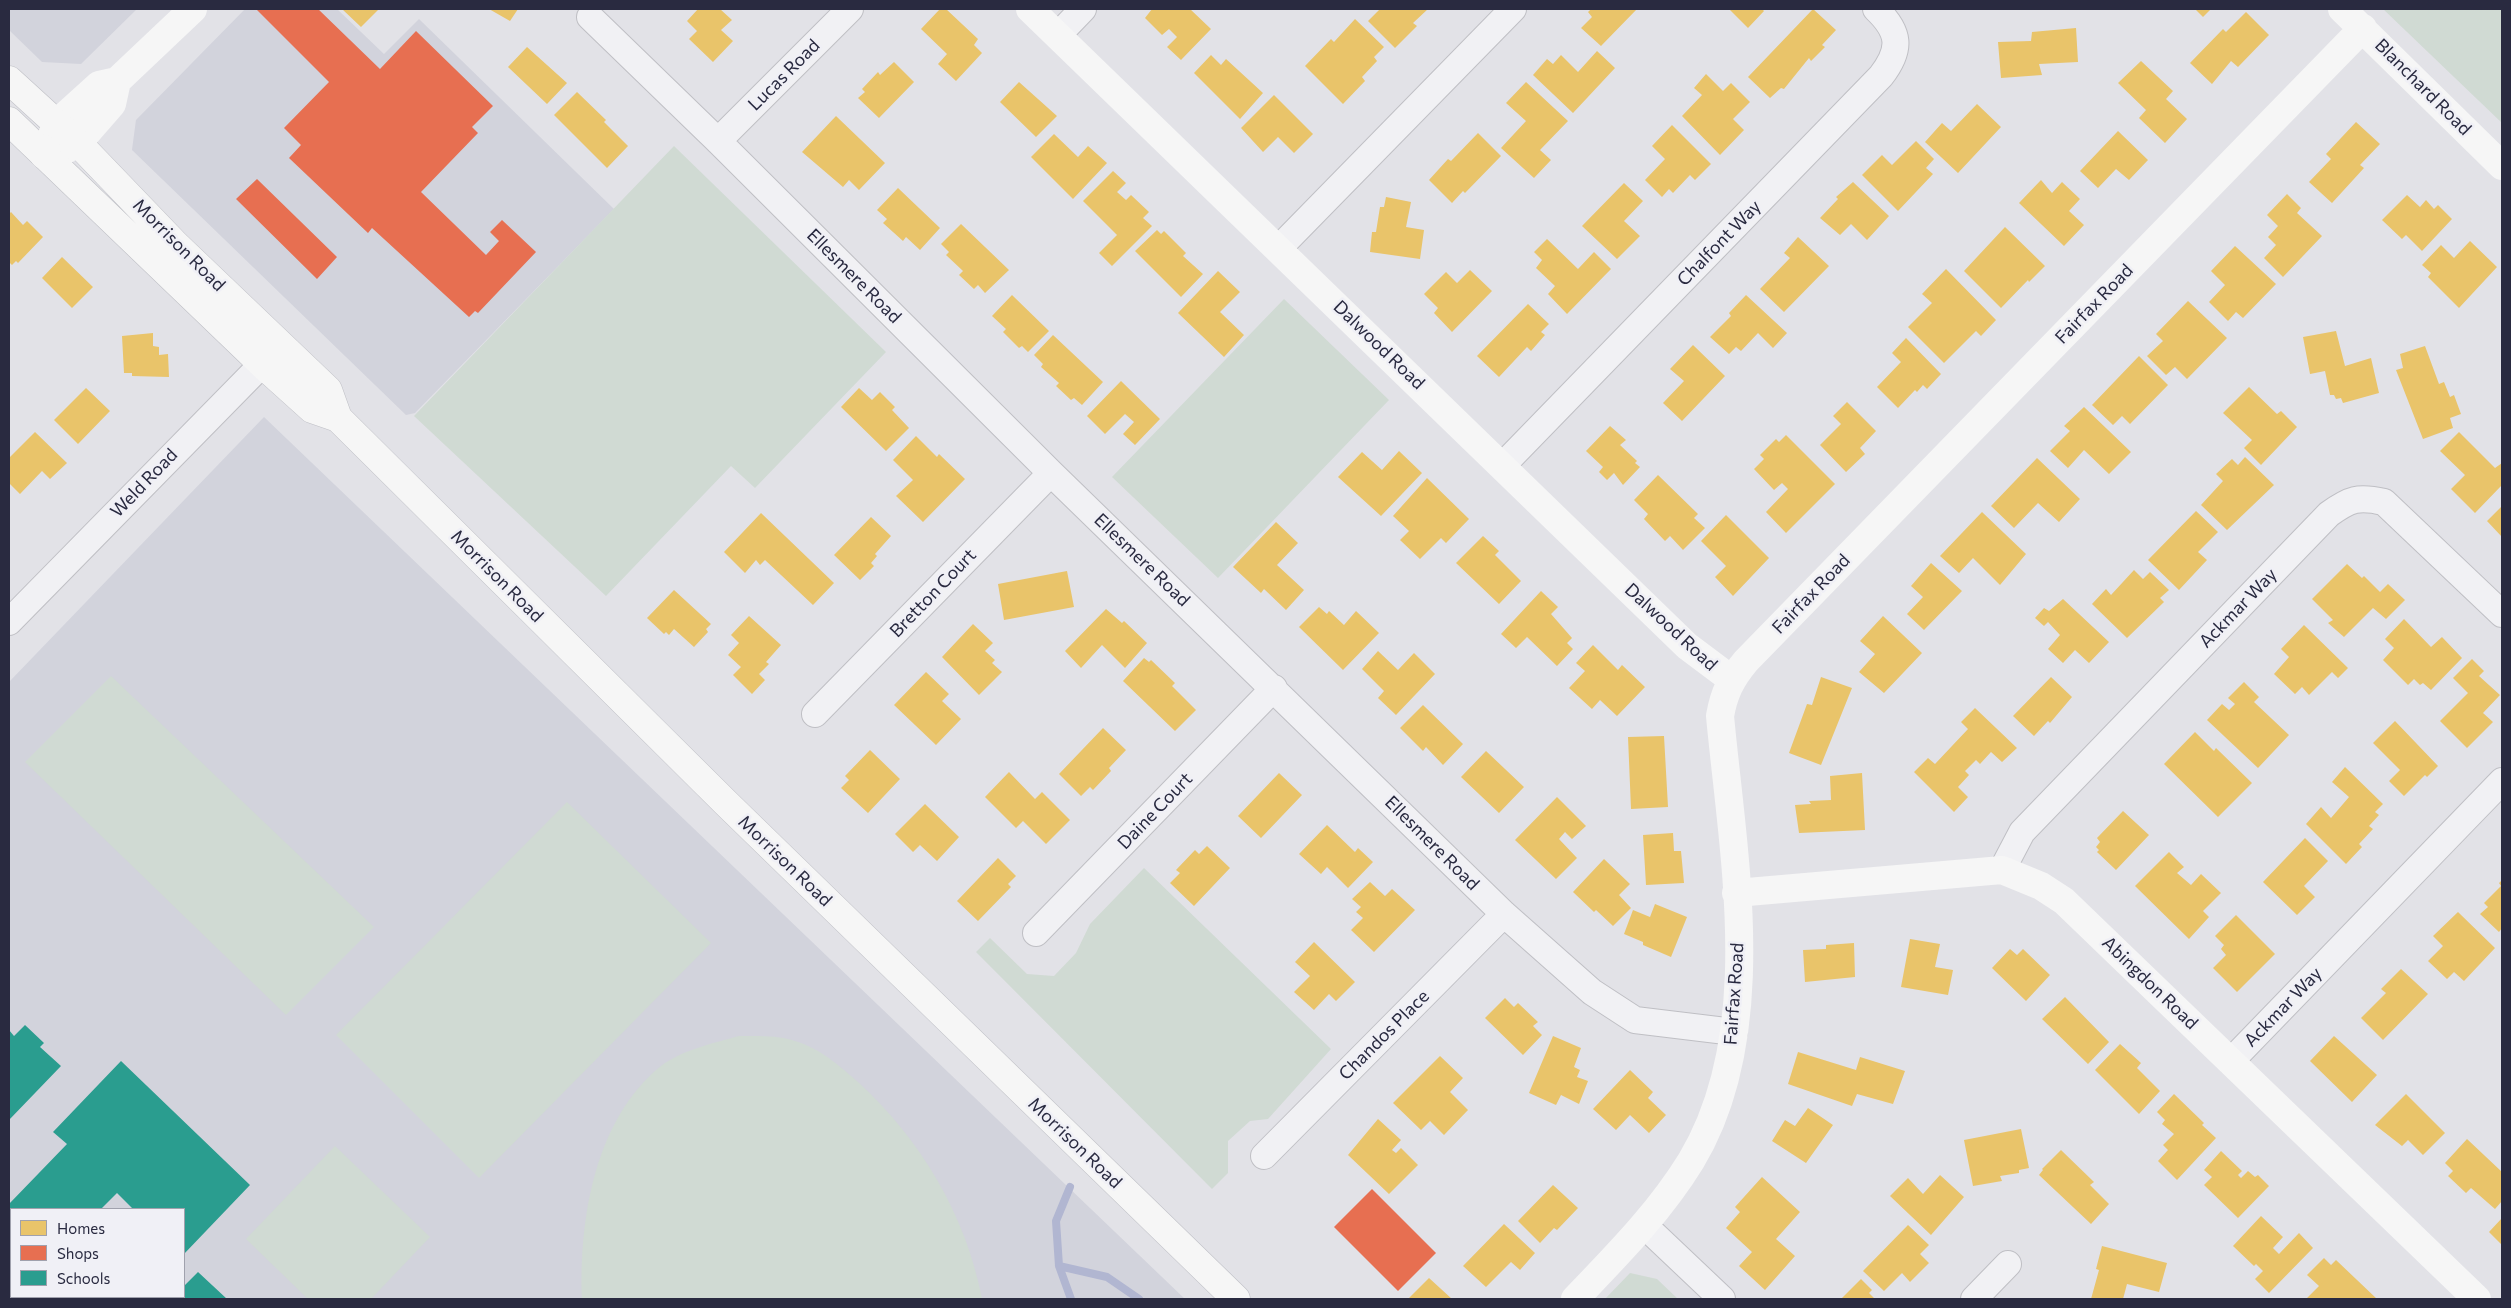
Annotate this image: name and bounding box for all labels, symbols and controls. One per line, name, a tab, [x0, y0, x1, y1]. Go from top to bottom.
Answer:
street label: Blanchard Road	[2370, 34, 2476, 140]
street label: Lucas Road	[744, 35, 824, 115]
street label: Morrison Road	[128, 194, 230, 296]
street label: Chalfont Way	[1673, 196, 1765, 290]
street label: Ellesmere Road	[802, 224, 906, 328]
street label: Fairfax Road	[2051, 260, 2137, 348]
street label: Dalwood Road	[1329, 296, 1429, 394]
street label: Weld Road	[106, 444, 182, 522]
street label: Ellesmere Road	[1090, 509, 1194, 611]
street label: Morrison Road	[446, 525, 548, 627]
street label: Bretton Court	[885, 544, 981, 642]
street label: Fairfax Road	[1768, 550, 1854, 638]
street label: Ackmar Way	[2195, 564, 2281, 652]
street label: Dalwood Road	[1620, 579, 1722, 675]
street label: Daine Court	[1113, 768, 1197, 854]
street label: Ellesmere Road	[1380, 791, 1484, 895]
street label: Morrison Road	[734, 811, 836, 911]
street label: Abingdon Road	[2098, 932, 2202, 1034]
street label: Fairfax Road	[1720, 942, 1748, 1046]
street label: Ackmar Way	[2240, 963, 2326, 1051]
street label: Chandos Place	[1334, 985, 1434, 1085]
street label: Morrison Road	[1024, 1093, 1126, 1193]
legend	[10, 1208, 185, 1298]
text: Homes	[57, 1219, 105, 1237]
text: Shops	[57, 1244, 99, 1262]
text: Schools	[57, 1269, 110, 1287]

